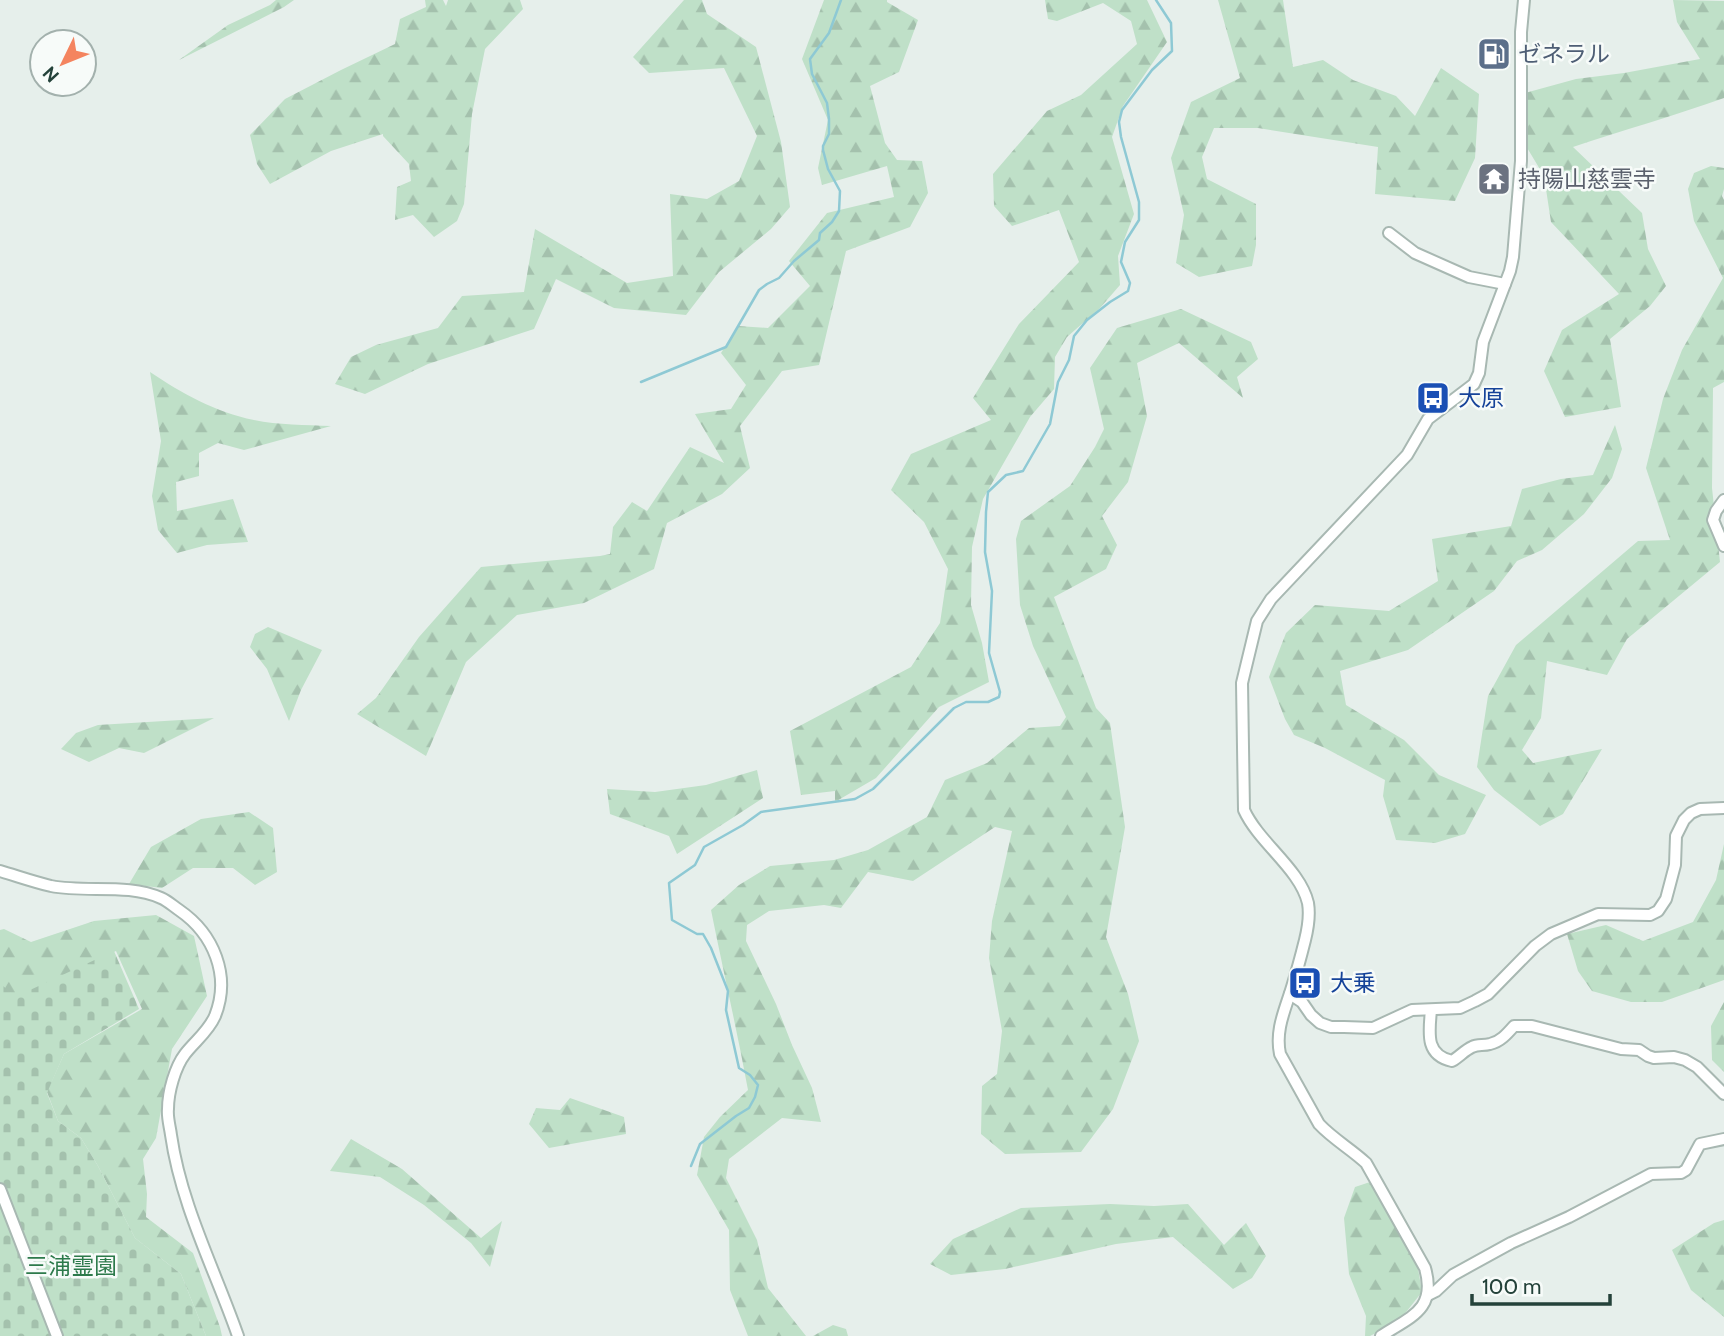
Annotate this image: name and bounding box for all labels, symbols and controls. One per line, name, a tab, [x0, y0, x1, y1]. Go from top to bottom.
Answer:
north arrow	[28, 28, 98, 98]
fuel station icon: ゼネラル	[1475, 35, 1513, 73]
place label: ゼネラル	[1518, 40, 1610, 68]
text: N	[38, 61, 64, 87]
temple icon: 持陽山慈雲寺	[1475, 160, 1513, 198]
place label: 持陽山慈雲寺	[1518, 165, 1656, 193]
bus stop icon: 大原	[1414, 379, 1452, 417]
place label: 大原	[1458, 384, 1504, 412]
bus stop icon: 大乗	[1286, 964, 1324, 1002]
place label: 大乗	[1330, 969, 1376, 997]
park label: 三浦霊園	[25, 1252, 117, 1280]
scale bar	[1472, 1262, 1610, 1306]
text: 100 m	[1482, 1274, 1541, 1299]

